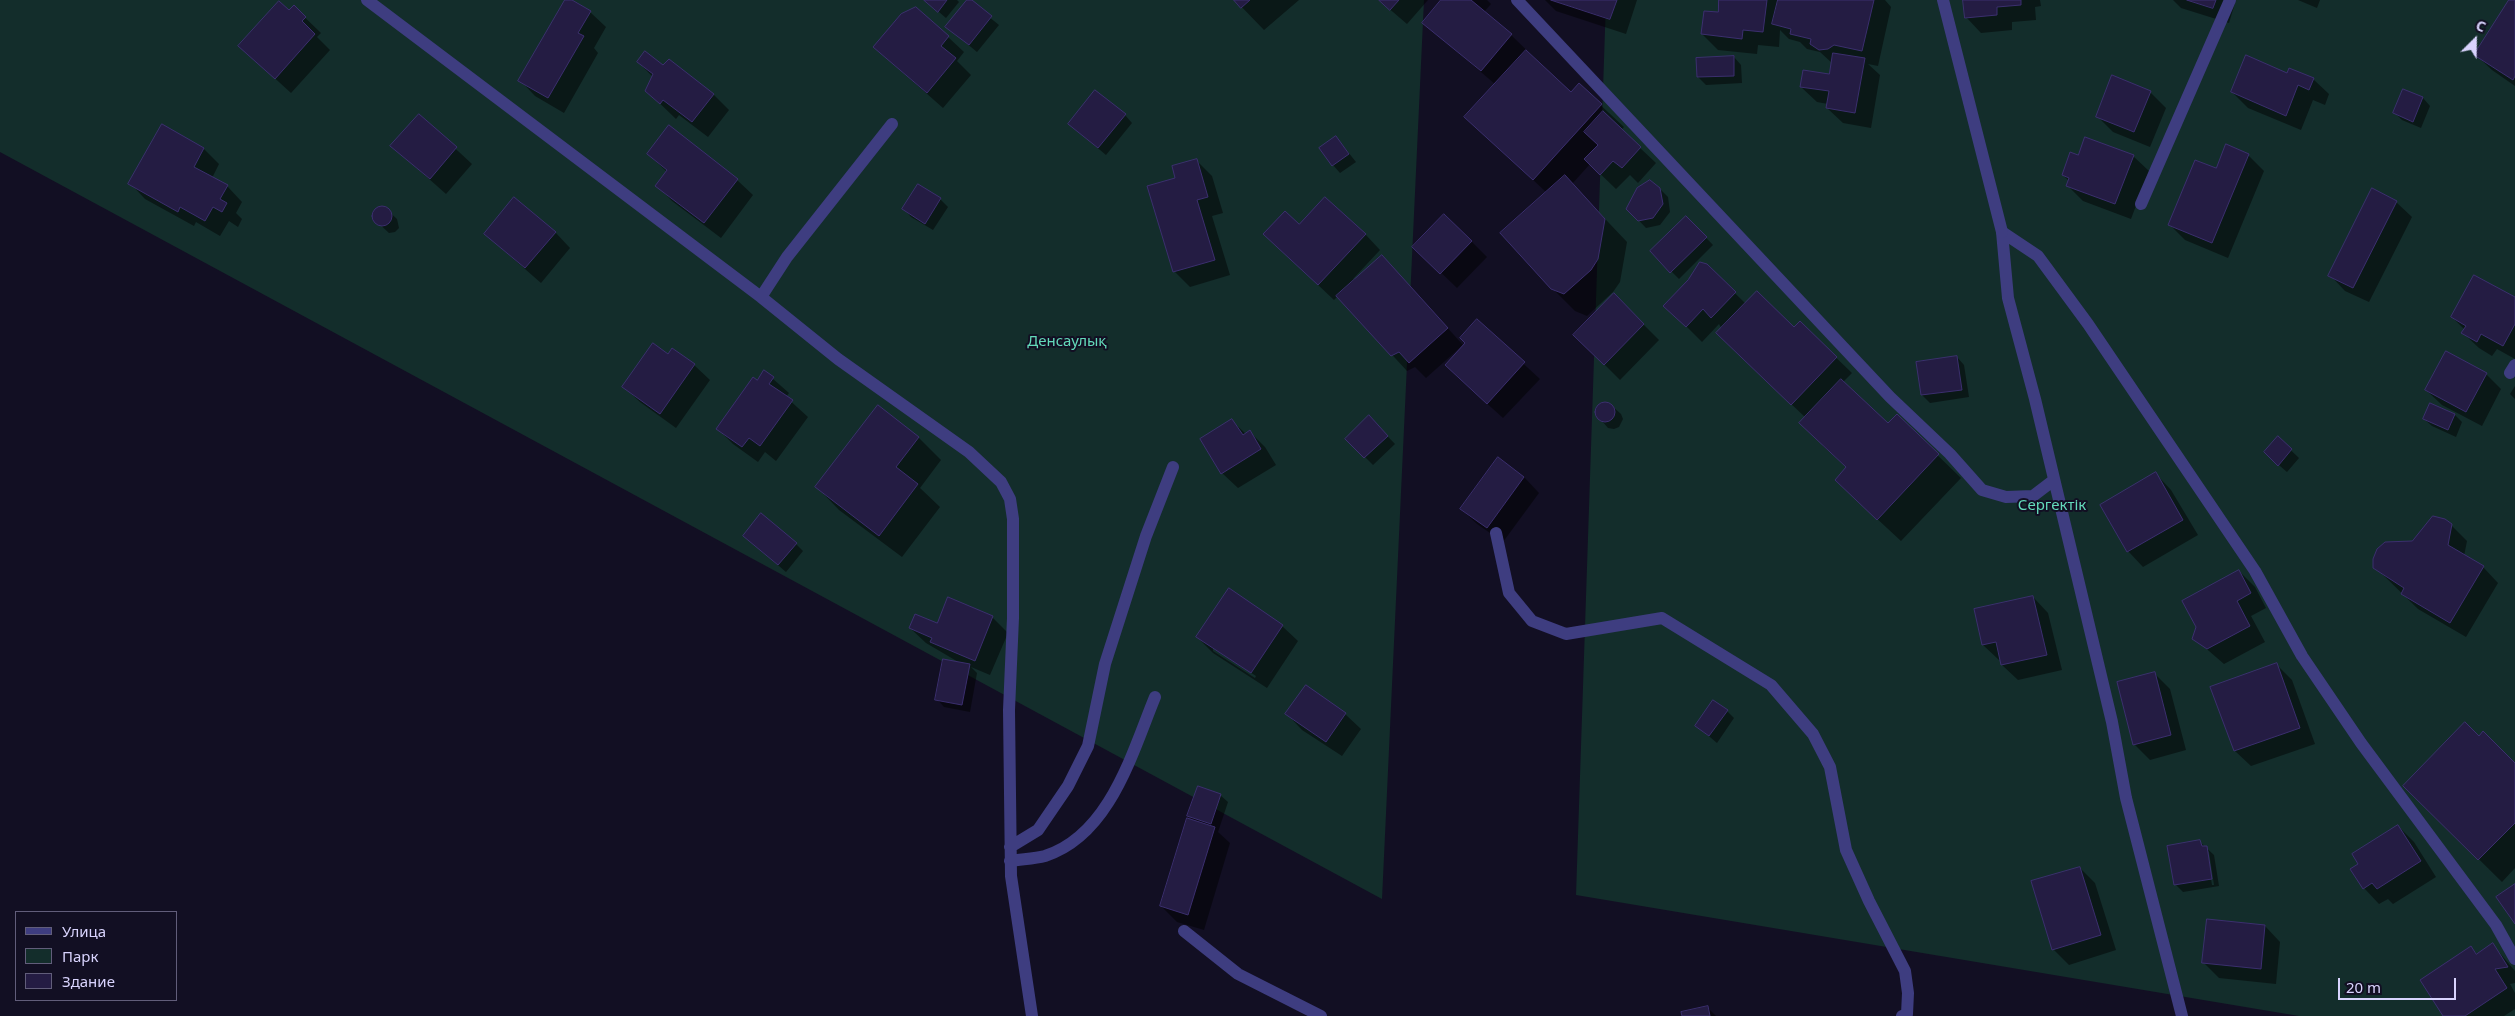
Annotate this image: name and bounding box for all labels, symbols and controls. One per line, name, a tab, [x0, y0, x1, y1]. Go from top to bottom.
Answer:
north arrow	[2450, 15, 2500, 65]
text: С	[2473, 15, 2489, 36]
park label: Денсаулық	[1027, 333, 1107, 351]
park label: Сергектік	[2018, 497, 2086, 515]
legend	[15, 911, 178, 1001]
text: Улица	[62, 921, 106, 941]
text: Парк	[62, 946, 98, 966]
scale bar	[2340, 968, 2458, 1000]
text: Здание	[62, 971, 115, 991]
text: 20 m	[2346, 977, 2381, 997]

